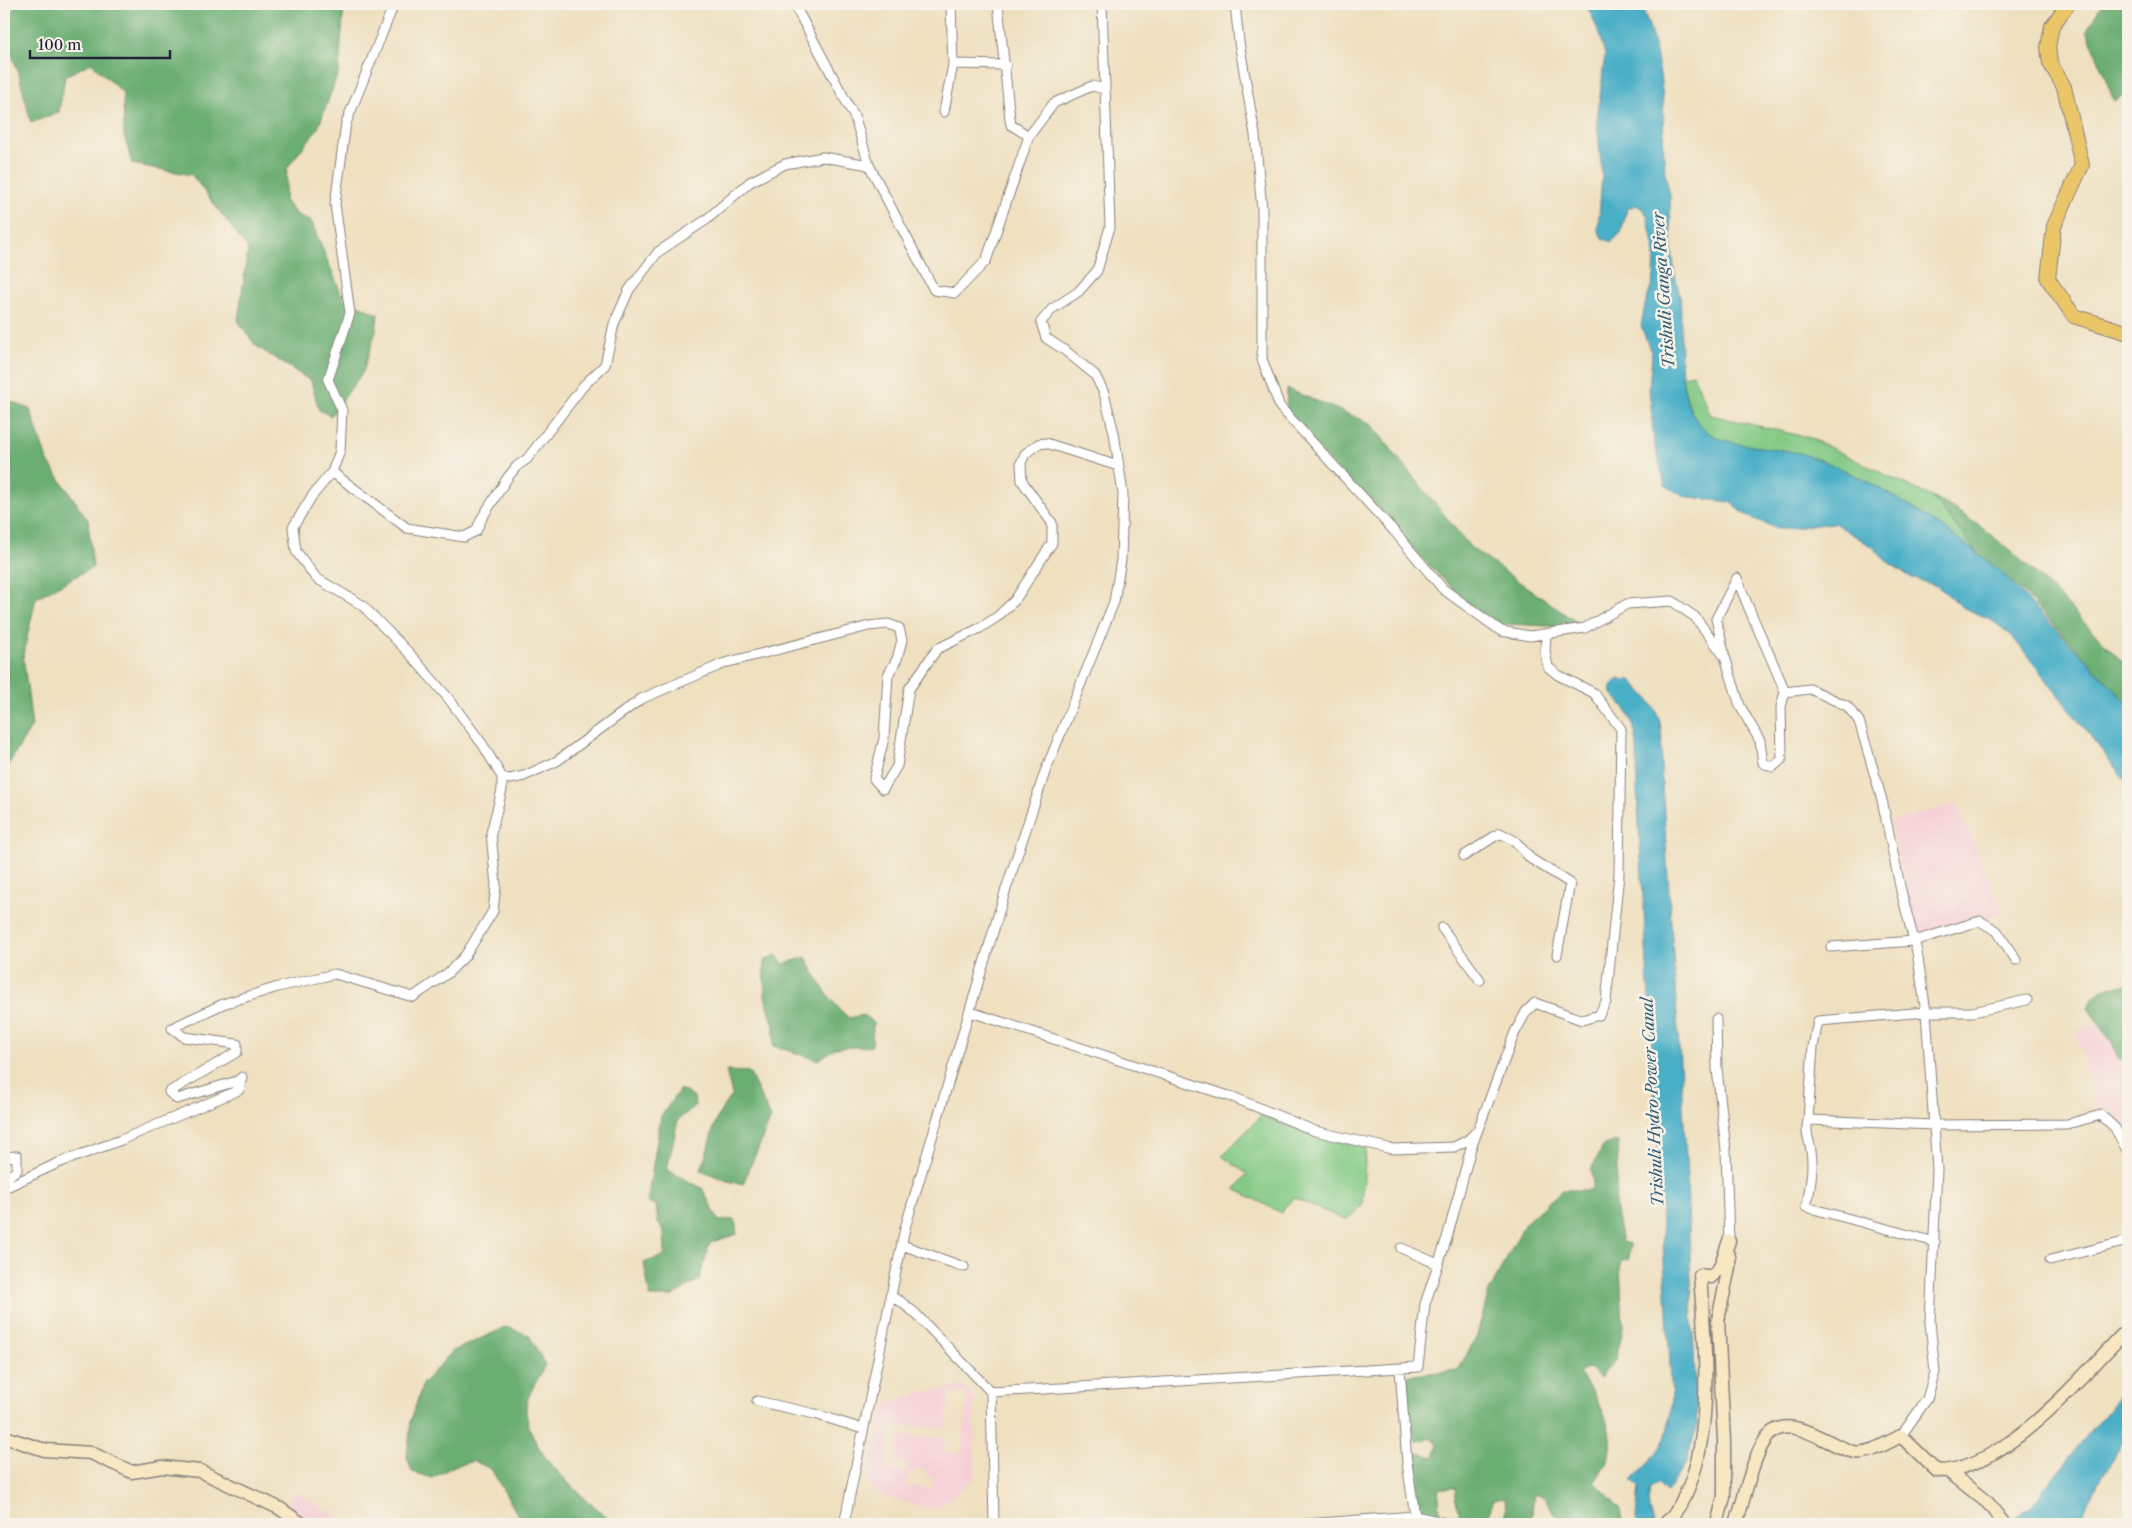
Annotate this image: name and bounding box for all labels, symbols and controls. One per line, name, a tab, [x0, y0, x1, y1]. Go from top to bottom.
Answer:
scale bar	[30, 28, 170, 60]
text: 100 m	[38, 35, 81, 54]
water label: Trishuli Ganga River	[1647, 210, 1678, 369]
water label: Trishuli Hydro Power Canal	[1636, 995, 1667, 1207]

